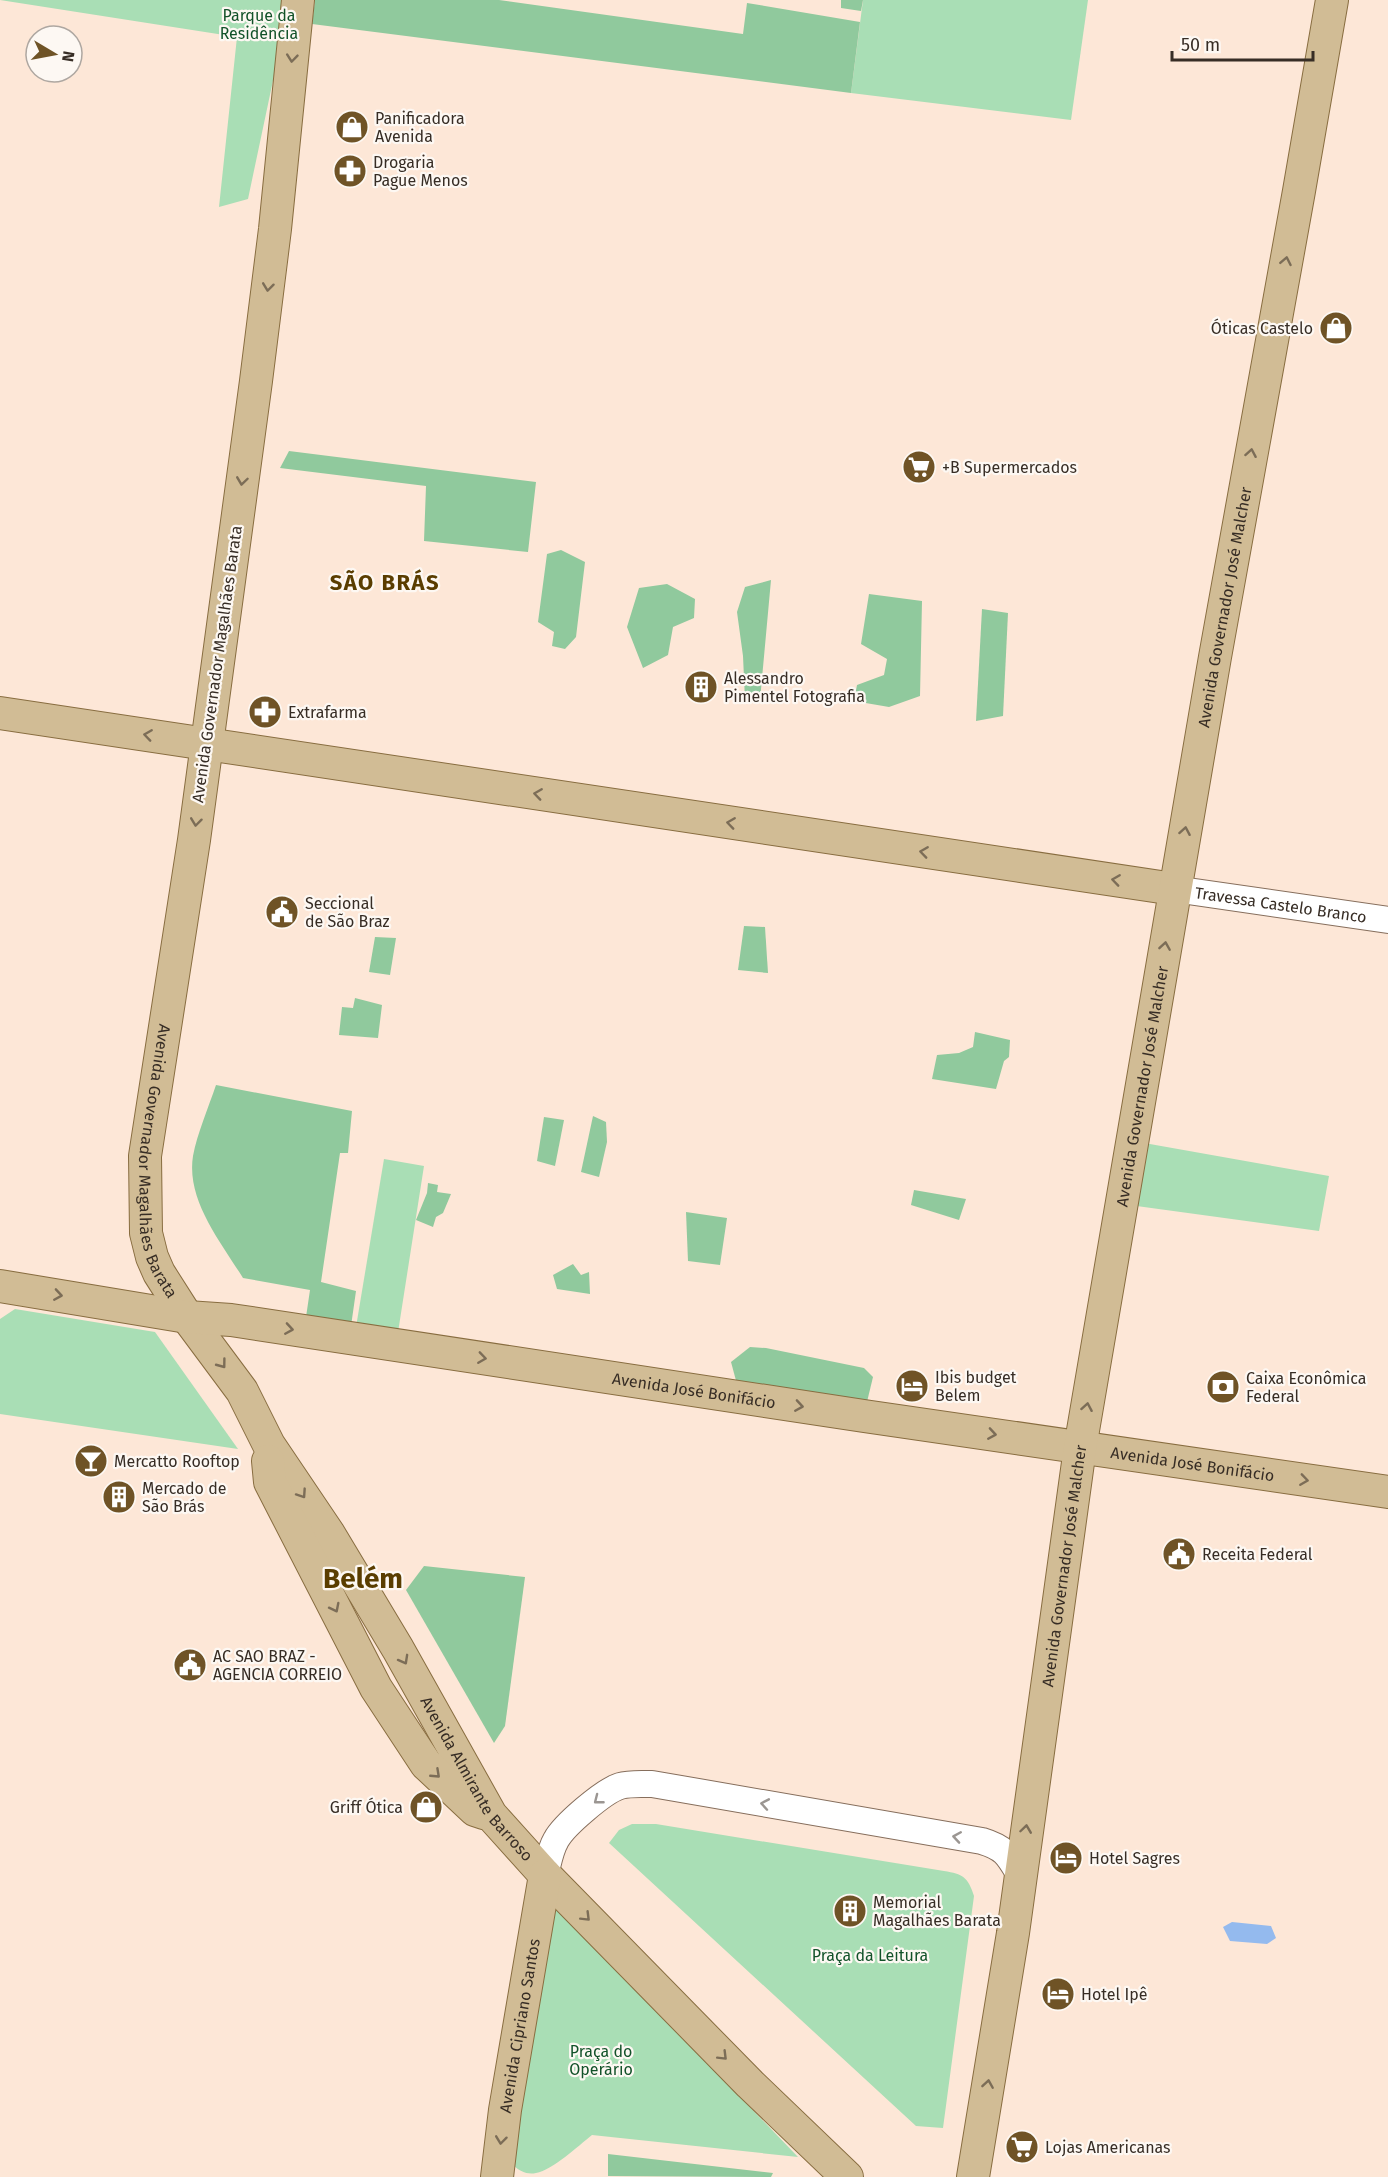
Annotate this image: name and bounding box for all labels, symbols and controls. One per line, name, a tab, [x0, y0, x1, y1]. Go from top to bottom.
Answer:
park label: Parque da Residência	[220, 6, 298, 43]
north arrow	[24, 24, 84, 84]
scale bar	[1172, 24, 1313, 62]
text: 50 m	[1181, 34, 1220, 56]
text: N	[58, 50, 79, 63]
one-way arrow	[286, 54, 299, 63]
shop icon: Panificadora Avenida	[334, 109, 370, 145]
place label: Panificadora Avenida	[375, 109, 465, 146]
pharmacy icon: Drogaria Pague Menos	[332, 153, 368, 189]
place label: Drogaria Pague Menos	[373, 153, 468, 190]
one-way arrow	[1279, 256, 1292, 266]
one-way arrow	[262, 283, 275, 292]
shop icon: Óticas Castelo	[1318, 310, 1354, 346]
place label: Óticas Castelo	[1211, 318, 1313, 338]
one-way arrow	[1244, 448, 1257, 458]
supermarket icon: +B Supermercados	[901, 449, 937, 485]
place label: +B Supermercados	[942, 458, 1077, 477]
one-way arrow	[237, 476, 249, 485]
street label: Avenida Governador José Malcher	[1194, 485, 1255, 729]
street label: Avenida Governador Magalhães Barata	[188, 524, 246, 804]
district label: SÃO BRÁS	[330, 569, 440, 596]
building icon: Alessandro Pimentel Fotografia	[683, 669, 719, 705]
place label: Alessandro Pimentel Fotografia	[724, 669, 865, 706]
pharmacy icon: Extrafarma	[247, 694, 283, 730]
place label: Extrafarma	[288, 703, 367, 722]
one-way arrow	[143, 729, 153, 741]
one-way arrow	[533, 789, 542, 801]
one-way arrow	[190, 817, 203, 827]
one-way arrow	[726, 818, 735, 830]
one-way arrow	[1178, 827, 1191, 837]
one-way arrow	[919, 846, 928, 858]
one-way arrow	[1112, 875, 1121, 887]
street label: Travessa Castelo Branco	[1194, 883, 1368, 926]
public building icon: Seccional de São Braz	[264, 894, 300, 930]
place label: Seccional de São Braz	[305, 894, 390, 931]
one-way arrow	[1158, 941, 1171, 951]
street label: Avenida Governador José Malcher	[1112, 963, 1172, 1208]
street label: Avenida Governador Magalhães Barata	[135, 1023, 182, 1301]
one-way arrow	[53, 1289, 62, 1301]
one-way arrow	[284, 1322, 294, 1335]
one-way arrow	[477, 1352, 486, 1364]
one-way arrow	[215, 1357, 226, 1368]
street label: Avenida José Bonifácio	[611, 1368, 777, 1412]
hotel icon: Ibis budget Belem	[894, 1368, 930, 1404]
place label: Ibis budget Belem	[935, 1368, 1017, 1405]
bank icon: Caixa Econômica Federal	[1205, 1369, 1241, 1405]
place label: Caixa Econômica Federal	[1246, 1369, 1367, 1406]
one-way arrow	[794, 1399, 804, 1412]
one-way arrow	[1080, 1402, 1093, 1412]
one-way arrow	[987, 1428, 997, 1440]
street label: Avenida Governador José Malcher	[1038, 1442, 1090, 1688]
street label: Avenida José Bonifácio	[1110, 1442, 1276, 1485]
bar icon: Mercatto Rooftop	[73, 1443, 109, 1479]
place label: Mercatto Rooftop	[114, 1452, 240, 1471]
one-way arrow	[1299, 1473, 1309, 1485]
building icon: Mercado de São Brás	[101, 1479, 137, 1515]
place label: Mercado de São Brás	[142, 1479, 227, 1516]
one-way arrow	[295, 1487, 306, 1498]
public building icon: Receita Federal	[1161, 1536, 1197, 1572]
place label: Receita Federal	[1202, 1545, 1313, 1564]
district label: Belém	[323, 1562, 403, 1595]
one-way arrow	[328, 1602, 340, 1613]
public building icon: AC SAO BRAZ - AGENCIA CORREIO	[172, 1647, 208, 1683]
place label: AC SAO BRAZ - AGENCIA CORREIO	[213, 1647, 342, 1684]
one-way arrow	[397, 1654, 408, 1664]
street label: Avenida Almirante Barroso	[417, 1693, 537, 1865]
one-way arrow	[430, 1767, 440, 1778]
shop icon: Griff Ótica	[408, 1789, 444, 1825]
one-way arrow	[594, 1792, 605, 1803]
place label: Griff Ótica	[330, 1797, 403, 1817]
one-way arrow	[760, 1798, 770, 1811]
one-way arrow	[1020, 1824, 1032, 1833]
one-way arrow	[952, 1831, 962, 1843]
hotel icon: Hotel Sagres	[1048, 1840, 1084, 1876]
place label: Hotel Sagres	[1089, 1849, 1180, 1868]
building icon: Memorial Magalhães Barata	[832, 1893, 868, 1929]
place label: Memorial Magalhães Barata	[873, 1893, 1001, 1930]
one-way arrow	[579, 1910, 590, 1920]
street label: Avenida Cipriano Santos	[495, 1937, 544, 2114]
park label: Praça da Leitura	[812, 1946, 928, 1966]
hotel icon: Hotel Ipê	[1040, 1976, 1076, 2012]
place label: Hotel Ipê	[1081, 1985, 1147, 2004]
park label: Praça do Operário	[569, 2042, 633, 2079]
one-way arrow	[716, 2049, 727, 2059]
one-way arrow	[982, 2079, 994, 2088]
supermarket icon: Lojas Americanas	[1004, 2129, 1040, 2165]
one-way arrow	[495, 2135, 508, 2145]
place label: Lojas Americanas	[1045, 2138, 1171, 2157]

